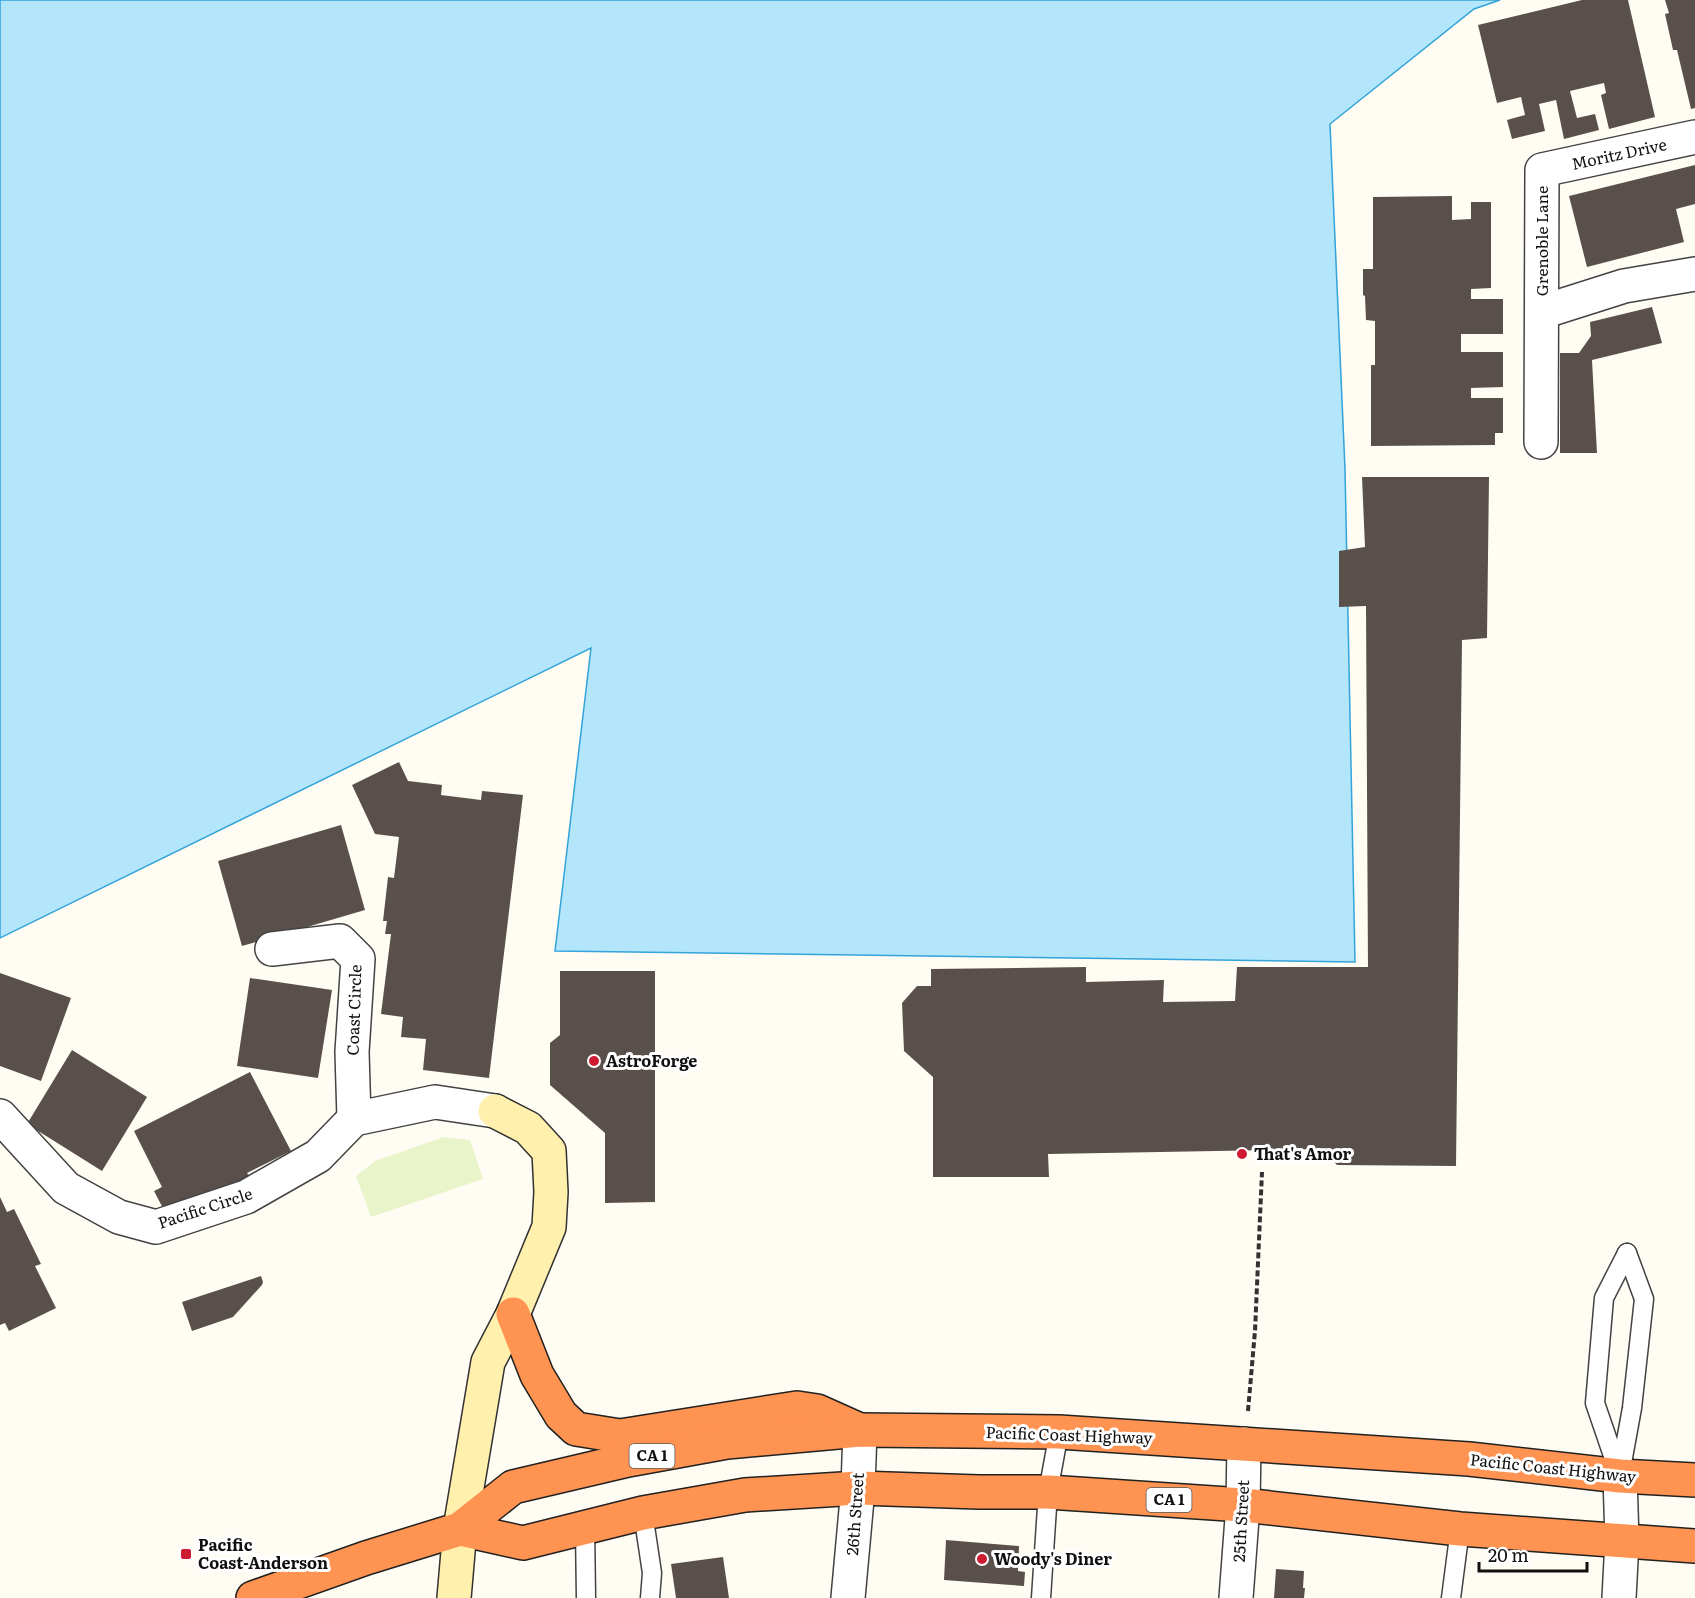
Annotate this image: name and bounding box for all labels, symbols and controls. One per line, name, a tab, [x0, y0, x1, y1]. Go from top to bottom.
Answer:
street label: Moritz Drive	[1569, 131, 1669, 175]
street label: Grenoble Lane	[1529, 186, 1553, 296]
street label: Coast Circle	[339, 964, 367, 1056]
place label: AstroForge	[606, 1048, 697, 1072]
marker: AstroForge	[587, 1054, 601, 1068]
place label: That's Amor	[1254, 1141, 1352, 1165]
marker: That's Amor	[1235, 1147, 1249, 1161]
street label: Pacific Circle	[154, 1180, 255, 1234]
street label: Pacific Coast Highway	[985, 1419, 1154, 1449]
road number: CA 1	[630, 1444, 674, 1468]
street label: Pacific Coast Highway	[1469, 1446, 1638, 1488]
street label: 26th Street	[839, 1471, 869, 1556]
street label: 25th Street	[1226, 1479, 1254, 1563]
road number: CA 1	[1146, 1488, 1192, 1512]
place label: Pacific Coast-Anderson	[198, 1532, 328, 1574]
scale bar	[1479, 1535, 1587, 1573]
text: 20 m	[1488, 1541, 1529, 1568]
place label: Woody's Diner	[994, 1546, 1112, 1570]
marker: Pacific Coast-Anderson	[179, 1547, 193, 1561]
marker: Woody's Diner	[975, 1552, 989, 1566]

